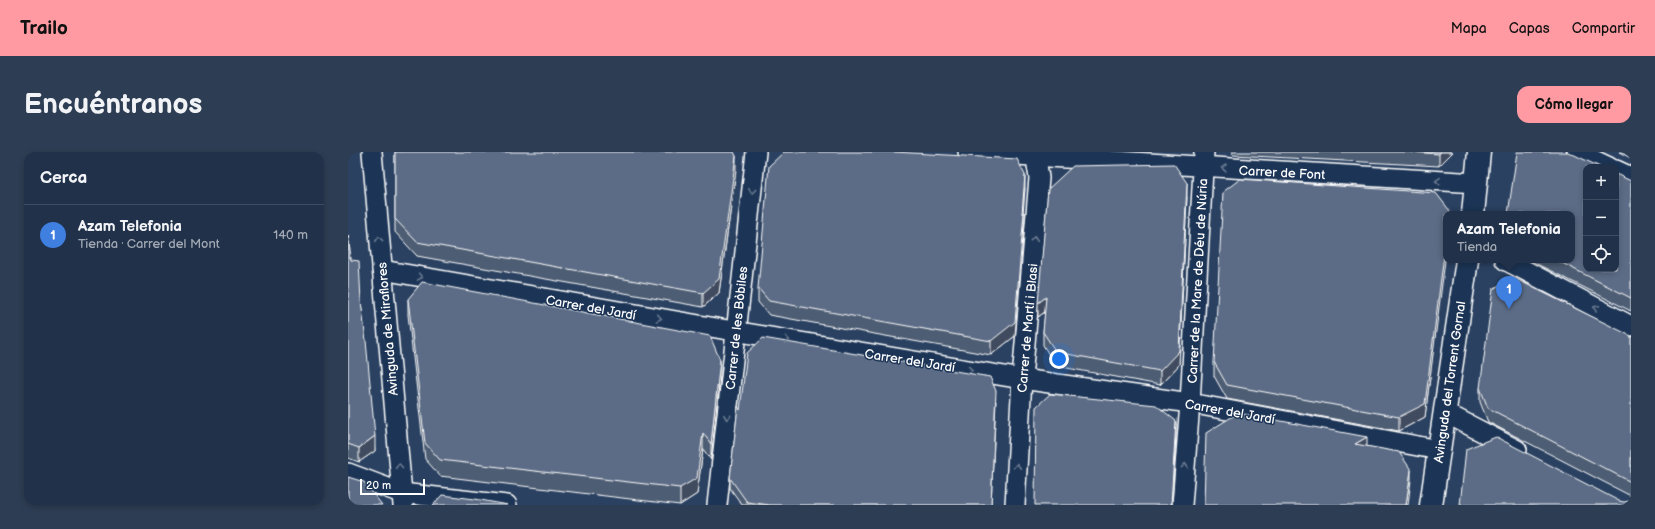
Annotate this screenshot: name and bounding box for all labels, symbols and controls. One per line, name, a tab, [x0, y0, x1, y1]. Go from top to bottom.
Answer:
text: Trailo	[20, 17, 68, 40]
text: Mapa	[1451, 20, 1487, 37]
text: Capas	[1509, 20, 1550, 37]
text: Compartir	[1572, 20, 1635, 37]
button: Cómo llegar	[1517, 86, 1631, 123]
text: Encuéntranos	[24, 88, 202, 121]
street label: Carrer de Font	[1238, 163, 1326, 183]
one-way arrow	[1221, 164, 1227, 173]
map controls	[1583, 164, 1619, 272]
button: +	[1583, 164, 1619, 200]
text: Cerca	[40, 168, 87, 188]
one-way arrow	[1435, 176, 1441, 185]
street label: Carrer de la Mare de Déu de Núria	[1185, 178, 1211, 384]
one-way arrow	[748, 188, 757, 194]
button: −	[1583, 200, 1619, 236]
popup	[1443, 211, 1575, 263]
text: Azam Telefonia	[78, 217, 182, 236]
text: Azam Telefonia	[1457, 220, 1561, 239]
text: 1	[50, 227, 56, 243]
text: 140 m	[273, 227, 308, 243]
text: Tienda · Carrer del Mont	[78, 236, 220, 252]
one-way arrow	[375, 236, 384, 242]
one-way arrow	[1029, 236, 1038, 242]
button: locate	[1583, 236, 1619, 272]
text: Tienda	[1457, 239, 1497, 255]
street label: Avinguda de Miraflores	[374, 261, 402, 396]
street label: Carrer de Martí i Blasi	[1014, 263, 1042, 393]
street label: Carrer de les Bòbiles	[723, 265, 752, 391]
one-way arrow	[417, 272, 423, 281]
pin: 1	[1496, 276, 1522, 309]
street label: Carrer del Jardí	[544, 292, 638, 324]
street label: Avinguda del Torrent Gornal	[1431, 300, 1469, 464]
one-way arrow	[1593, 305, 1601, 313]
one-way arrow	[656, 314, 662, 322]
one-way arrow	[784, 335, 790, 344]
street label: Carrer del Jardí	[863, 346, 957, 376]
your location	[1049, 349, 1069, 369]
one-way arrow	[967, 365, 973, 374]
street label: Carrer del Jardí	[1183, 396, 1277, 428]
one-way arrow	[723, 414, 732, 420]
one-way arrow	[395, 463, 404, 469]
one-way arrow	[1013, 463, 1022, 469]
one-way arrow	[1180, 463, 1189, 469]
scale bar	[360, 477, 425, 496]
text: 20 m	[366, 479, 391, 492]

